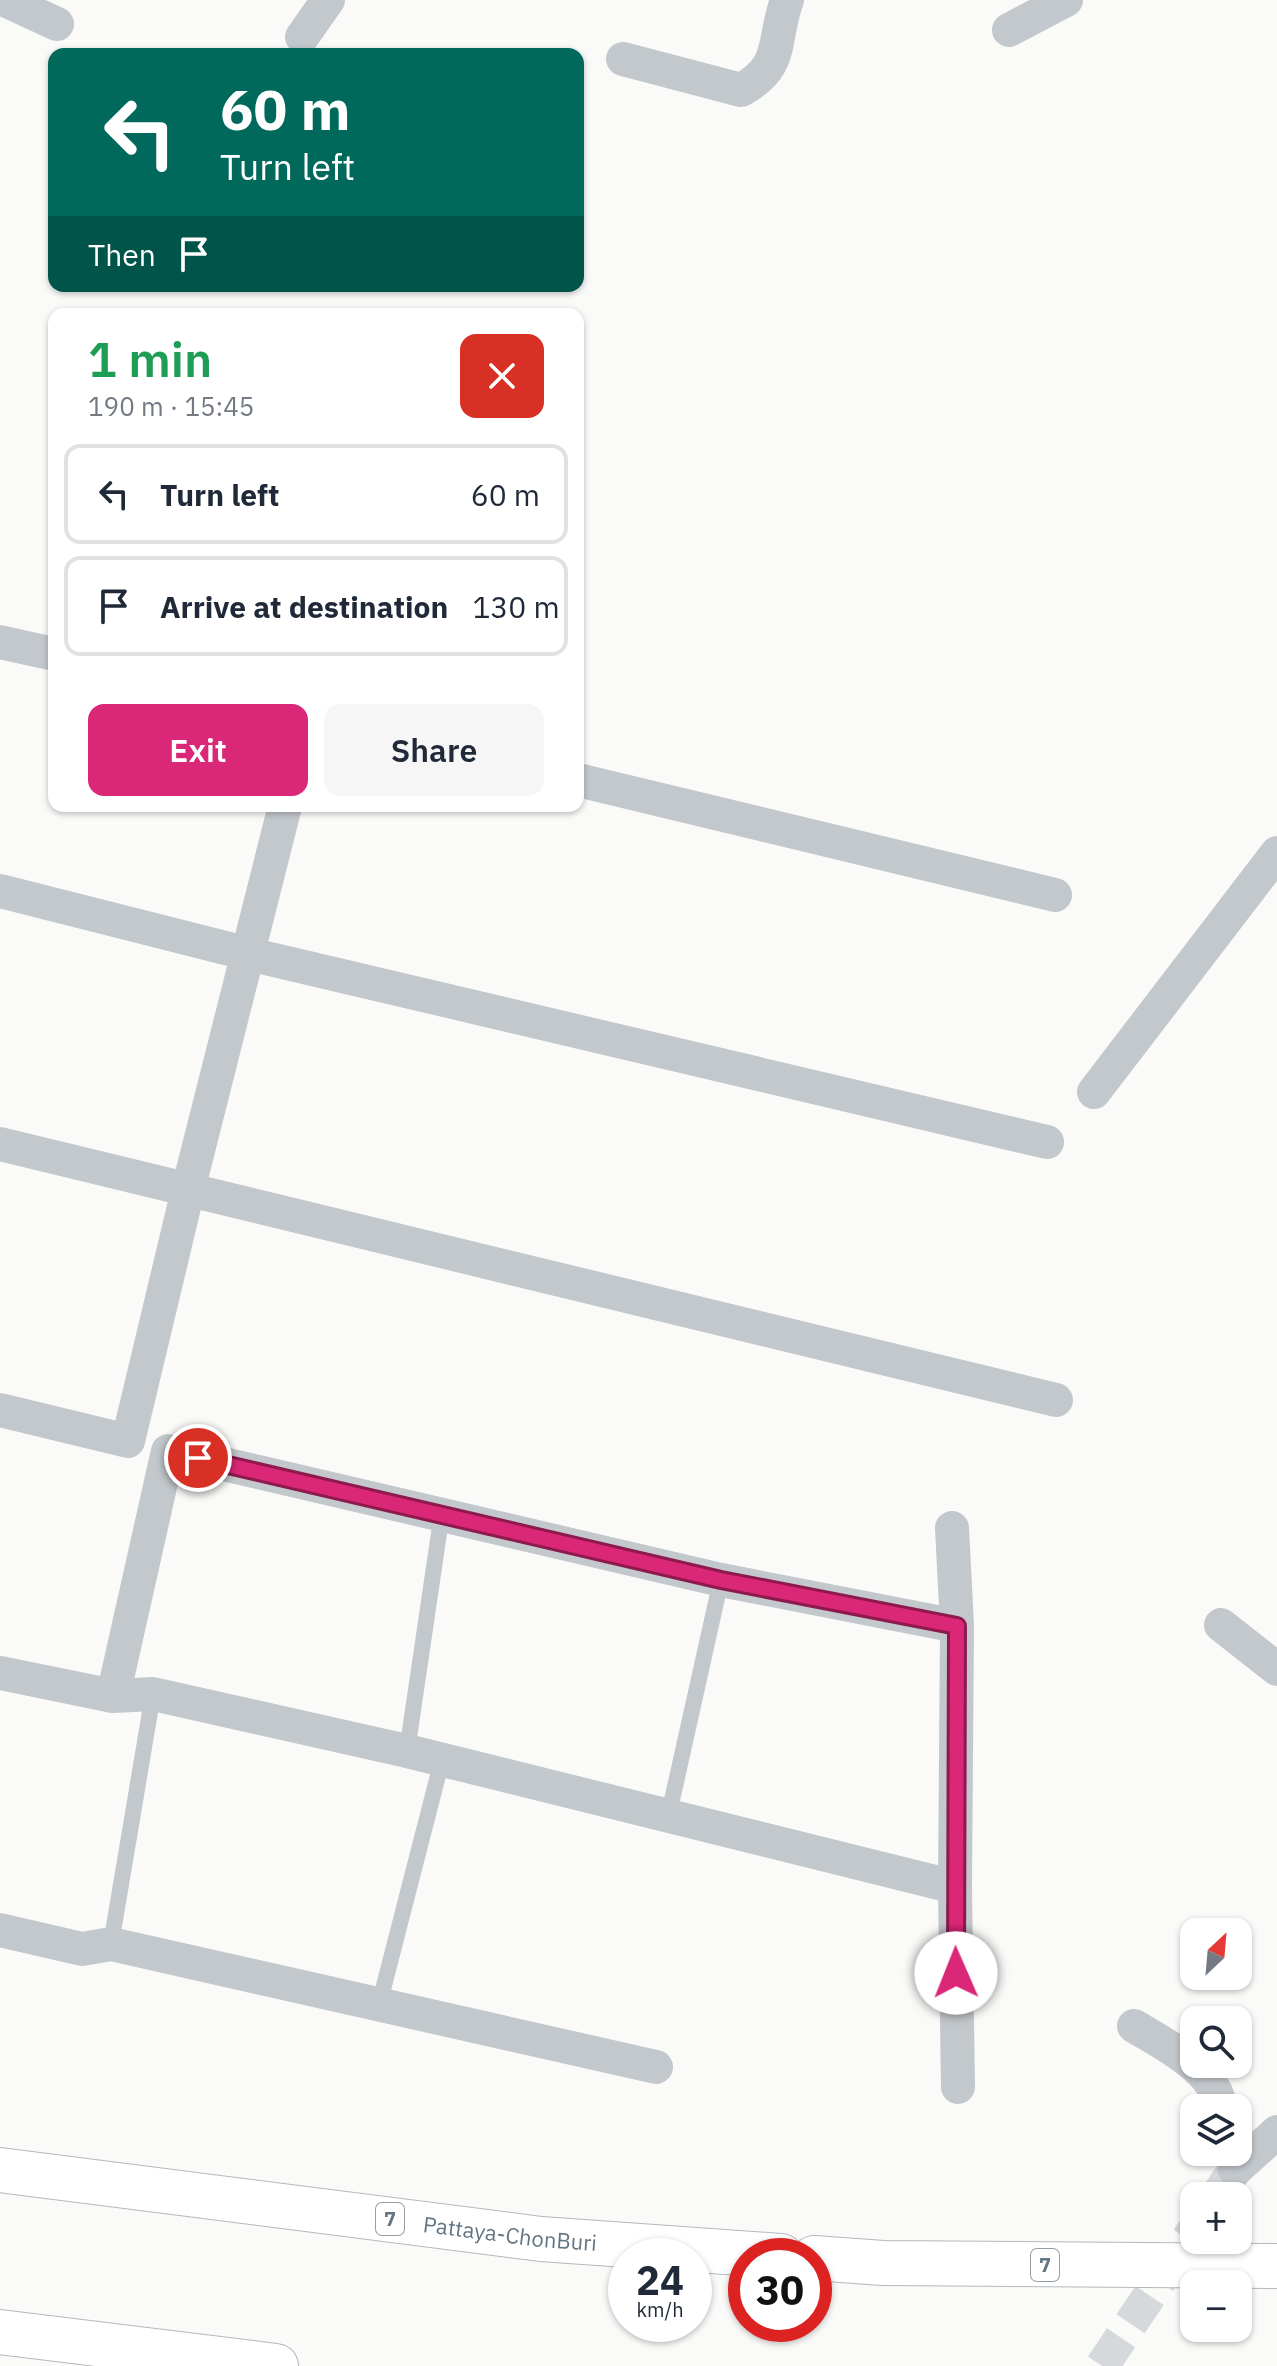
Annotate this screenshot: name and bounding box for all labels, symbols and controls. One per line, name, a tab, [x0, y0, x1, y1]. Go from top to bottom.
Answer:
text: 60 m	[220, 73, 350, 145]
icon: left	[88, 80, 192, 184]
text: Turn left	[220, 143, 355, 190]
icon: arrive	[172, 232, 216, 276]
text: Then	[88, 235, 156, 274]
text: 1 min	[88, 328, 212, 390]
button: close	[460, 334, 544, 418]
text: 190 m · 15:45	[88, 389, 254, 423]
icon: left	[92, 472, 136, 516]
text: Turn left	[160, 475, 279, 514]
text: 60 m	[471, 475, 540, 514]
icon: arrive	[92, 584, 136, 628]
text: Arrive at destination	[160, 587, 448, 626]
text: 130 m	[472, 587, 560, 626]
button: Exit	[88, 704, 308, 796]
button: Share	[324, 704, 544, 796]
pin	[164, 1424, 232, 1492]
icon: arrive	[176, 1436, 220, 1480]
north arrow	[1180, 1918, 1252, 1990]
map controls	[1180, 1918, 1252, 2342]
position arrow	[914, 1931, 998, 2015]
button: search	[1180, 2006, 1252, 2078]
button: layers	[1180, 2094, 1252, 2166]
button: +	[1180, 2182, 1252, 2254]
road number: 7	[376, 2203, 404, 2235]
street label: Pattaya-ChonBuri	[421, 2209, 598, 2257]
speed limit sign: 30	[728, 2238, 832, 2342]
road number: 7	[1031, 2249, 1059, 2281]
text: 24	[636, 2254, 684, 2306]
button: −	[1180, 2270, 1252, 2342]
text: km/h	[636, 2296, 684, 2323]

